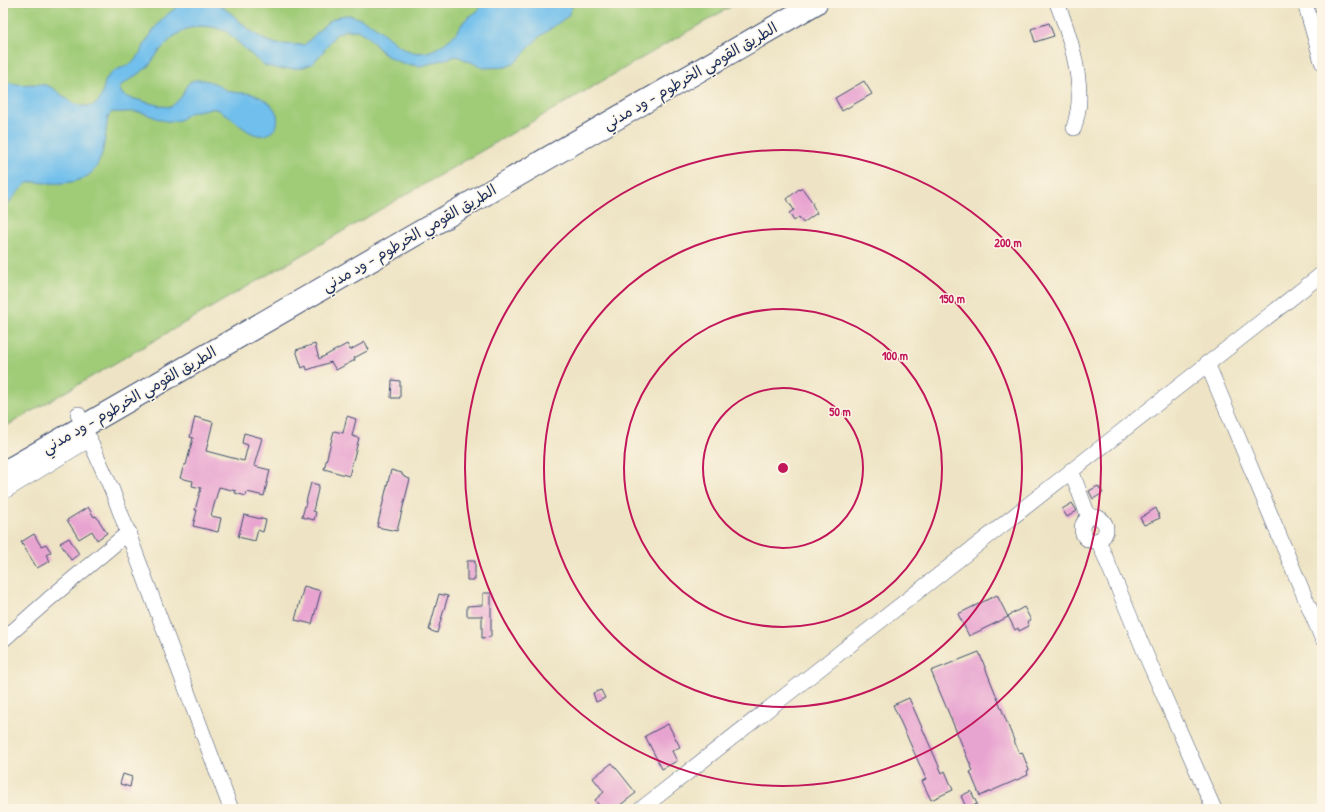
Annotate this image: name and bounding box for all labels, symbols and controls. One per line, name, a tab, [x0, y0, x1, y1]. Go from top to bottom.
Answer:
street label: الطريق القومي الخرطوم - ود مدني	[599, 17, 782, 137]
street label: الطريق القومي الخرطوم - ود مدني	[318, 179, 501, 299]
text: 200 m	[994, 234, 1022, 251]
text: 150 m	[939, 290, 965, 307]
street label: الطريق القومي الخرطوم - ود مدني	[38, 341, 221, 461]
text: 100 m	[882, 347, 908, 364]
text: 50 m	[829, 403, 851, 420]
centre of rings	[776, 461, 790, 475]

